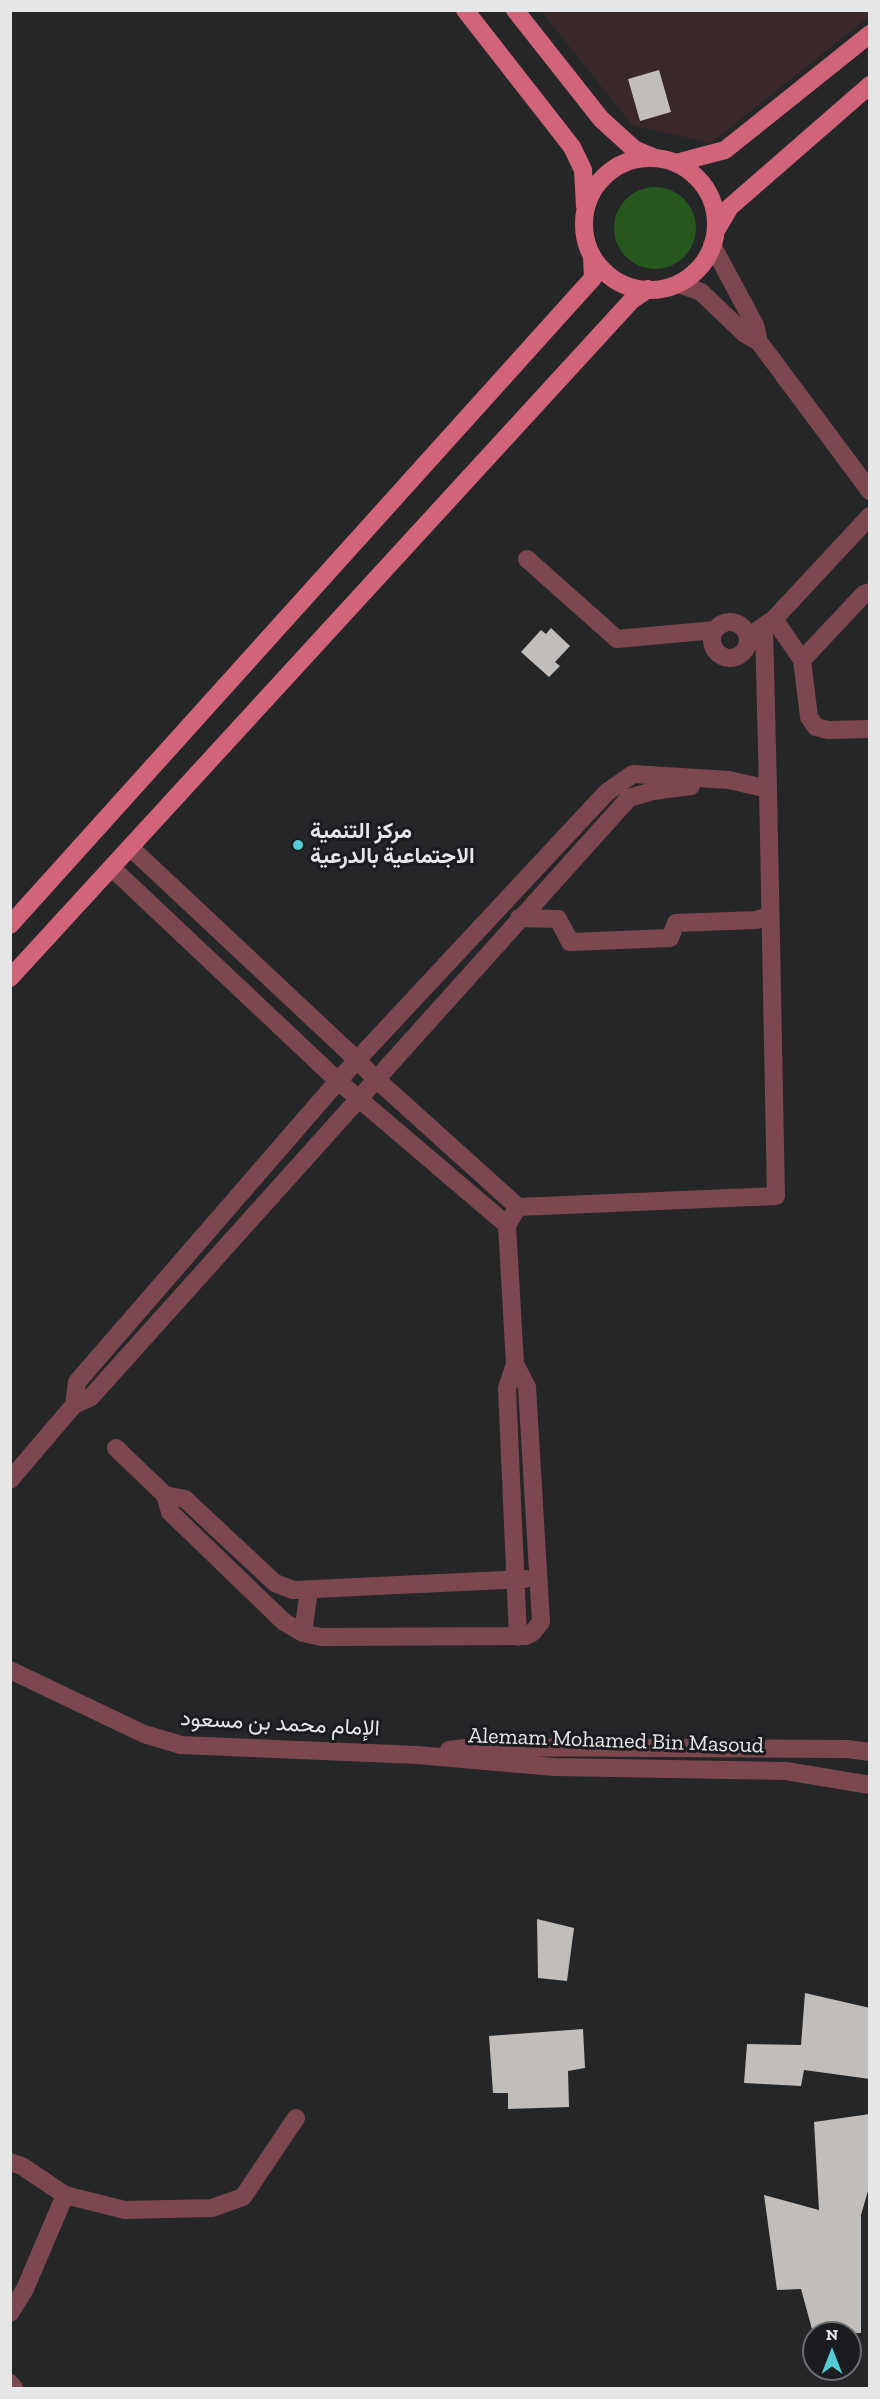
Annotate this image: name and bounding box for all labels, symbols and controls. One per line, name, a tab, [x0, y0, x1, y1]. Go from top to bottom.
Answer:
place label: مركز التنمية الاجتماعية بالدرعية	[310, 819, 475, 870]
marker: مركز التنمية الاجتماعية بالدرعية	[291, 838, 305, 852]
street label: الإمام محمد بن مسعود	[180, 1706, 380, 1742]
street label: Alemam Mohamed Bin Masoud	[468, 1723, 764, 1759]
north arrow	[802, 2321, 862, 2381]
text: N	[826, 2325, 838, 2344]

